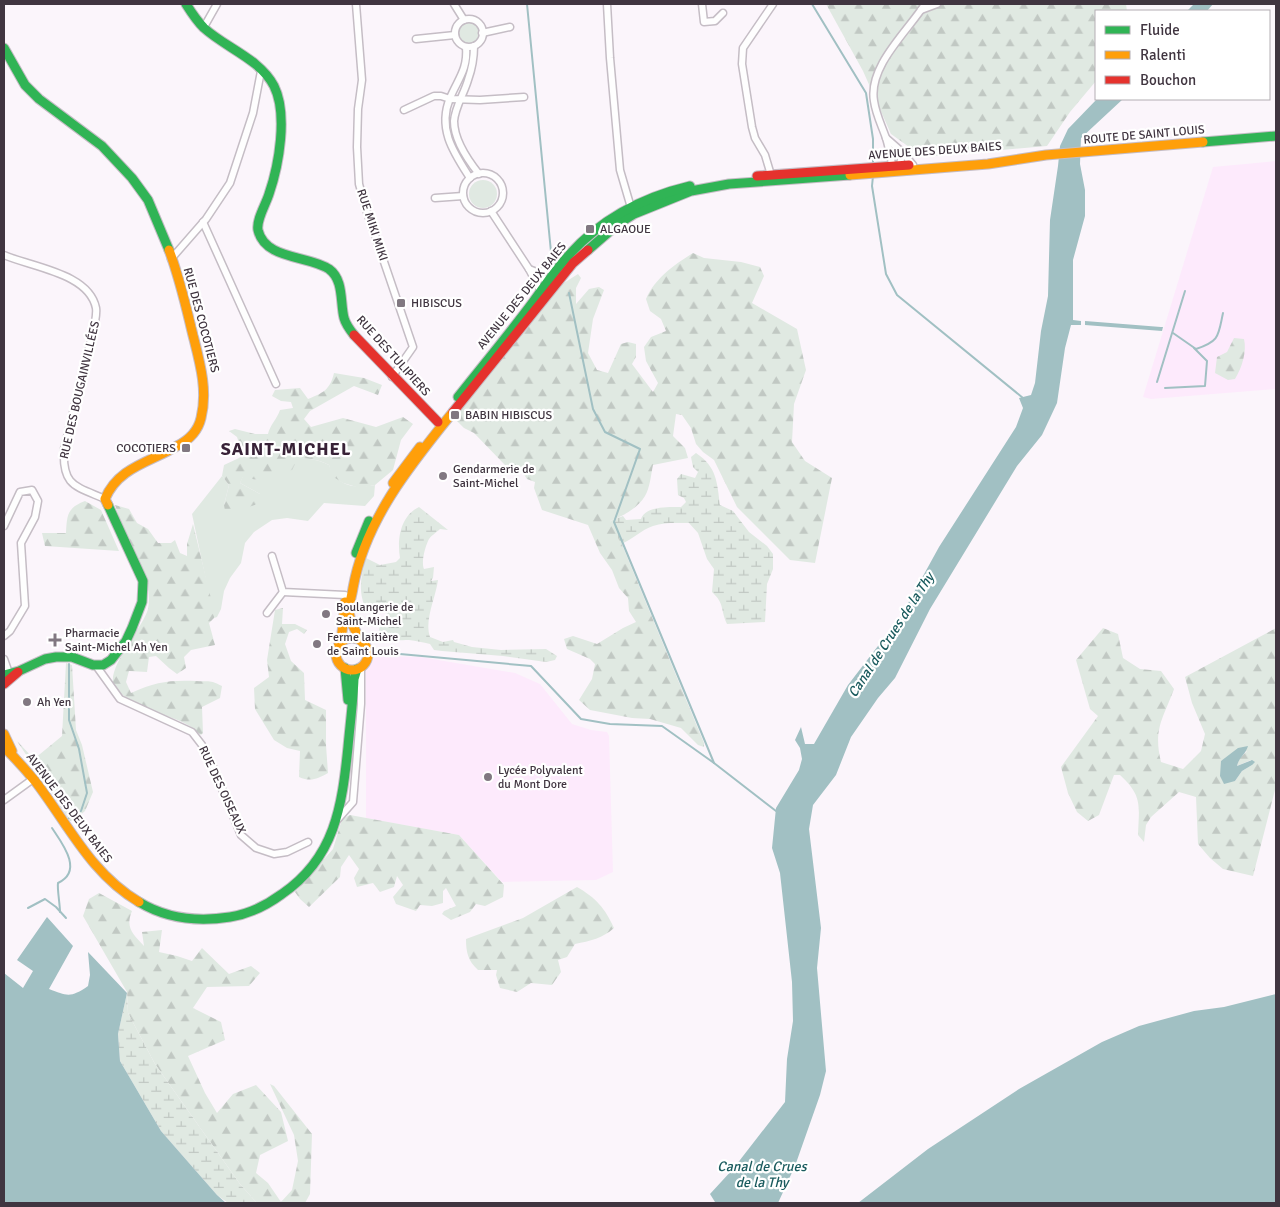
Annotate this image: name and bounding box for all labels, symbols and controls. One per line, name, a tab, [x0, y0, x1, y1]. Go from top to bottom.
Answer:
legend	[1095, 10, 1270, 100]
text: Fluide	[1140, 21, 1180, 39]
text: Ralenti	[1140, 46, 1186, 64]
text: Bouchon	[1140, 71, 1196, 89]
street label: ROUTE DE SAINT LOUIS	[1083, 122, 1206, 148]
street label: AVENUE DES DEUX BAIES	[868, 139, 1002, 163]
street label: RUE MIKI MIKI	[353, 187, 391, 263]
place label: ALGAOUE	[600, 222, 651, 237]
marker: ALGAOUE	[584, 223, 596, 235]
street label: AVENUE DES DEUX BAIES	[474, 239, 570, 353]
street label: RUE DES COCOTIERS	[180, 266, 222, 375]
place label: HIBISCUS	[411, 296, 462, 311]
marker: HIBISCUS	[395, 297, 407, 309]
street label: RUE DES TULIPIERS	[353, 313, 433, 400]
street label: RUE DES BOUGAINVILLÉES	[57, 319, 103, 460]
place label: BABIN HIBISCUS	[465, 408, 552, 423]
marker: BABIN HIBISCUS	[449, 409, 461, 421]
district label: SAINT-MICHEL	[221, 438, 351, 460]
place label: COCOTIERS	[116, 441, 176, 456]
marker: COCOTIERS	[180, 442, 192, 454]
place label: Gendarmerie de Saint-Michel	[453, 462, 535, 491]
marker: Gendarmerie de Saint-Michel	[437, 470, 449, 482]
water label: Canal de Crues de la Thy	[844, 568, 939, 700]
place label: Boulangerie de Saint-Michel	[336, 600, 413, 629]
marker: Boulangerie de Saint-Michel	[320, 608, 332, 620]
place label: Pharmacie Saint-Michel Ah Yen	[65, 626, 168, 655]
place label: Ferme laitière de Saint Louis	[327, 630, 399, 659]
marker: Pharmacie Saint-Michel Ah Yen	[49, 634, 61, 646]
marker: Ferme laitière de Saint Louis	[311, 638, 323, 650]
place label: Ah Yen	[37, 695, 71, 710]
marker: Ah Yen	[21, 696, 33, 708]
street label: RUE DES OISEAUX	[195, 744, 249, 836]
street label: AVENUE DES DEUX BAIES	[23, 750, 115, 866]
place label: Lycée Polyvalent du Mont Dore	[498, 763, 583, 792]
marker: Lycée Polyvalent du Mont Dore	[482, 771, 494, 783]
water label: Canal de Crues de la Thy	[717, 1158, 809, 1191]

